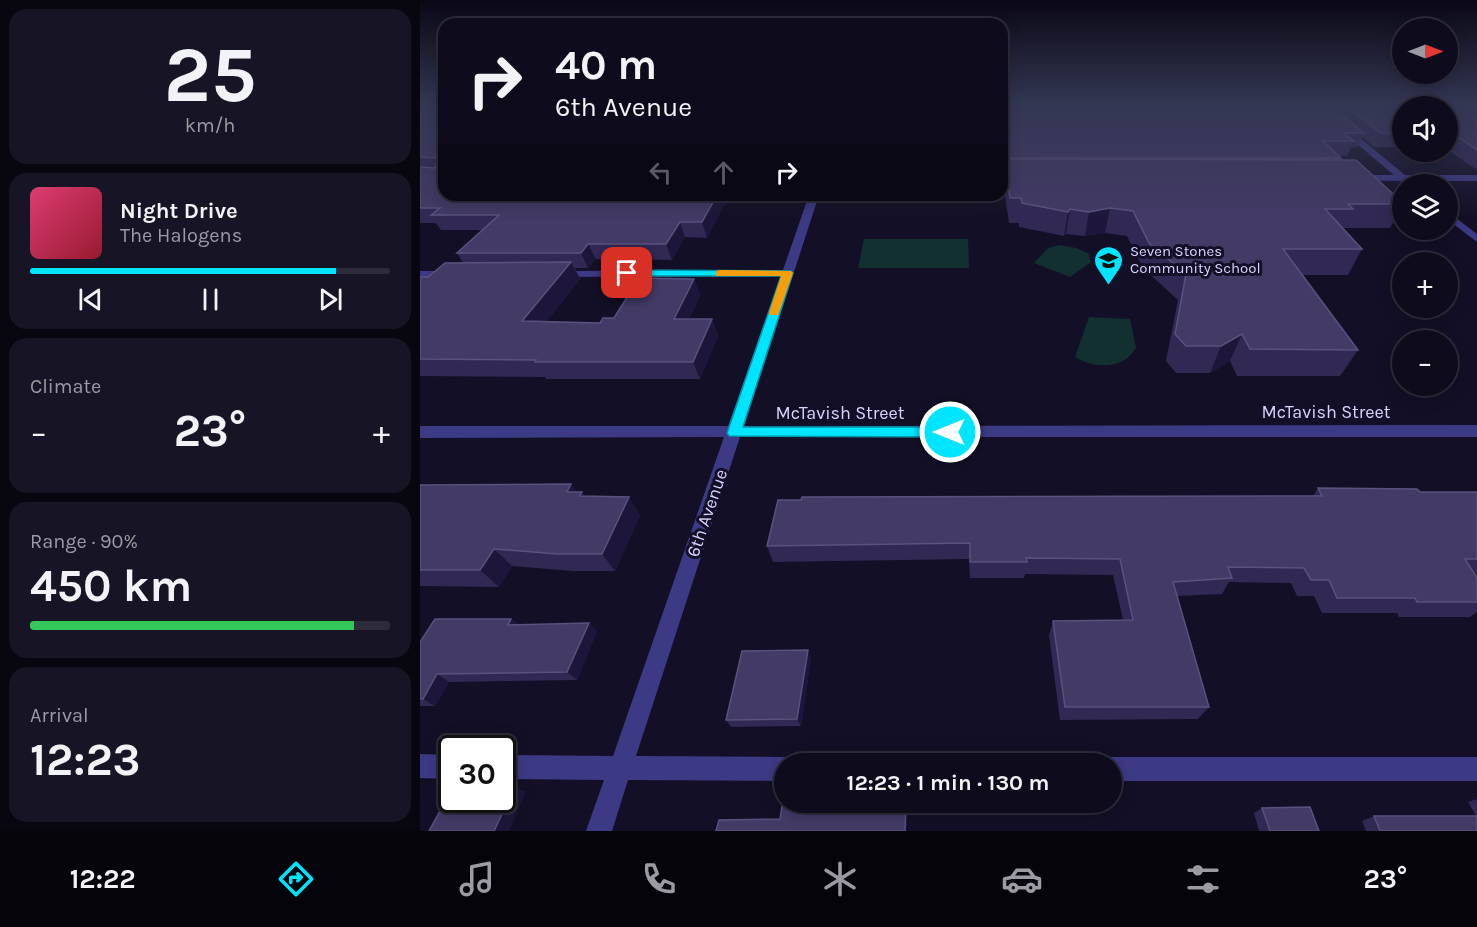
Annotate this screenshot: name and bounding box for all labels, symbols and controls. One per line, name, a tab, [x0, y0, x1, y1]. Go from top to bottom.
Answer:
north arrow	[1392, 18, 1458, 84]
map controls	[1392, 18, 1458, 396]
text: 25	[164, 29, 256, 121]
text: 40 m	[555, 40, 657, 90]
icon: right	[456, 42, 534, 120]
text: 6th Avenue	[555, 91, 692, 123]
button: sound	[1392, 96, 1458, 162]
text: km/h	[185, 114, 235, 137]
icon: left	[644, 156, 677, 189]
icon: ahead	[707, 156, 740, 189]
icon: right	[770, 156, 803, 189]
button: layers	[1392, 174, 1458, 240]
text: Night Drive	[120, 198, 238, 224]
text: The Halogens	[120, 224, 242, 247]
place label: Seven Stones Community School	[1130, 242, 1261, 277]
school or university icon: Seven Stones Community School	[1093, 244, 1125, 286]
pin	[601, 247, 652, 298]
button: +	[1392, 252, 1458, 318]
icon: arrive	[610, 256, 643, 289]
icon: previous	[74, 283, 107, 316]
icon: pause	[194, 283, 227, 316]
icon: next	[314, 283, 347, 316]
button: −	[1392, 330, 1458, 396]
text: Climate	[30, 375, 101, 398]
position arrow	[918, 400, 982, 464]
street label: McTavish Street	[1261, 401, 1391, 423]
street label: McTavish Street	[775, 402, 905, 424]
text: 23°	[174, 405, 246, 457]
text: −	[30, 413, 47, 451]
text: +	[373, 413, 390, 451]
street label: 6th Avenue	[682, 466, 732, 560]
text: Range · 90%	[30, 530, 138, 553]
text: 450 km	[30, 560, 192, 612]
text: Arrival	[30, 704, 89, 727]
text: 12:23	[30, 734, 141, 786]
speed limit sign: 30	[438, 735, 516, 813]
text: 12:23 · 1 min · 130 m	[847, 770, 1049, 796]
icon: directions	[275, 858, 317, 900]
icon: music	[456, 858, 498, 900]
icon: phone	[638, 858, 680, 900]
icon: climate	[819, 858, 861, 900]
icon: car	[1001, 858, 1043, 900]
icon: filters	[1182, 858, 1224, 900]
text: 12:22	[70, 863, 136, 895]
text: 23°	[1364, 863, 1407, 895]

